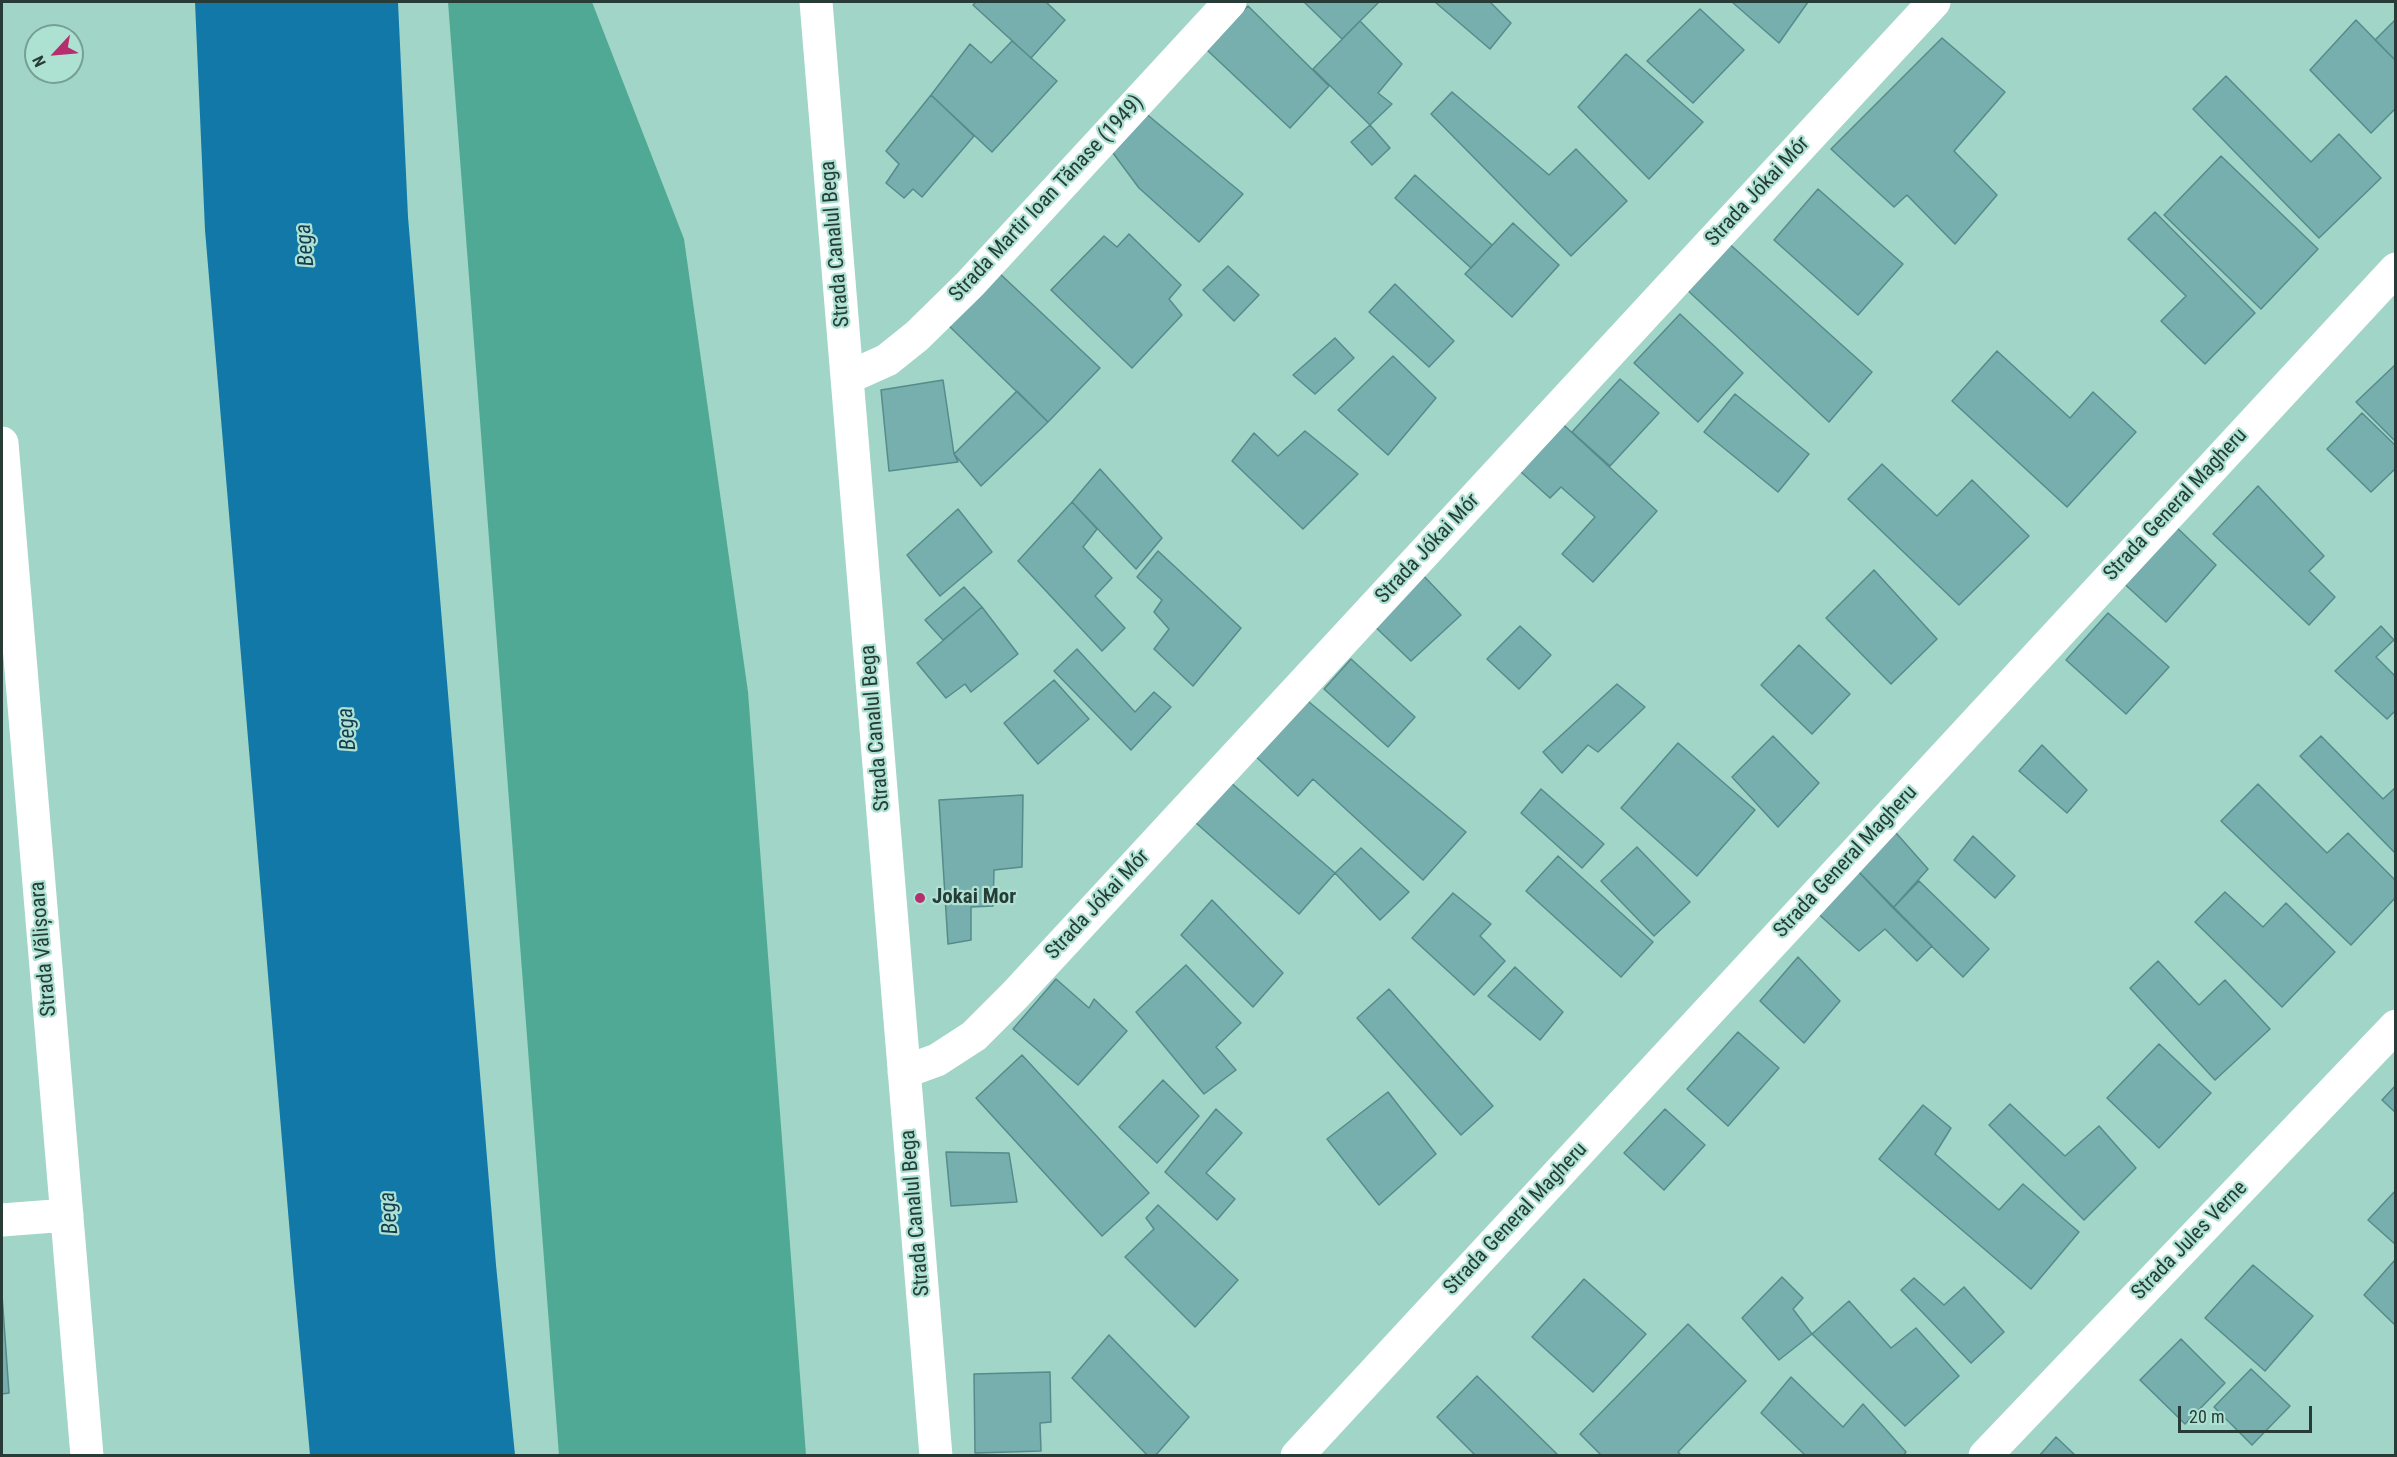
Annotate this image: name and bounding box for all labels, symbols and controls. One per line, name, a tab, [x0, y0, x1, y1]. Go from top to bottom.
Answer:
north arrow	[24, 24, 84, 84]
text: N	[28, 53, 50, 70]
street label: Strada Martir Ioan Tănase (1949)	[945, 90, 1149, 308]
street label: Strada Jókai Mór	[1701, 132, 1815, 252]
street label: Strada Canalul Bega	[816, 160, 856, 328]
water label: Bega	[291, 223, 321, 267]
street label: Strada General Magheru	[2099, 424, 2253, 586]
street label: Strada Jókai Mór	[1371, 489, 1485, 609]
street label: Strada Canalul Bega	[856, 644, 896, 812]
water label: Bega	[333, 707, 363, 751]
street label: Strada General Magheru	[1769, 781, 1923, 943]
street label: Strada Jókai Mór	[1041, 845, 1155, 965]
street label: Strada Vălișoara	[26, 880, 62, 1018]
place label: Jokai Mor	[932, 885, 1016, 911]
marker: Jokai Mor	[913, 891, 927, 905]
street label: Strada Canalul Bega	[896, 1129, 936, 1297]
street label: Strada General Magheru	[1439, 1138, 1593, 1300]
street label: Strada Jules Verne	[2127, 1176, 2253, 1306]
water label: Bega	[375, 1191, 405, 1235]
scale bar	[2181, 1394, 2314, 1432]
text: 20 m	[2189, 1406, 2224, 1427]

